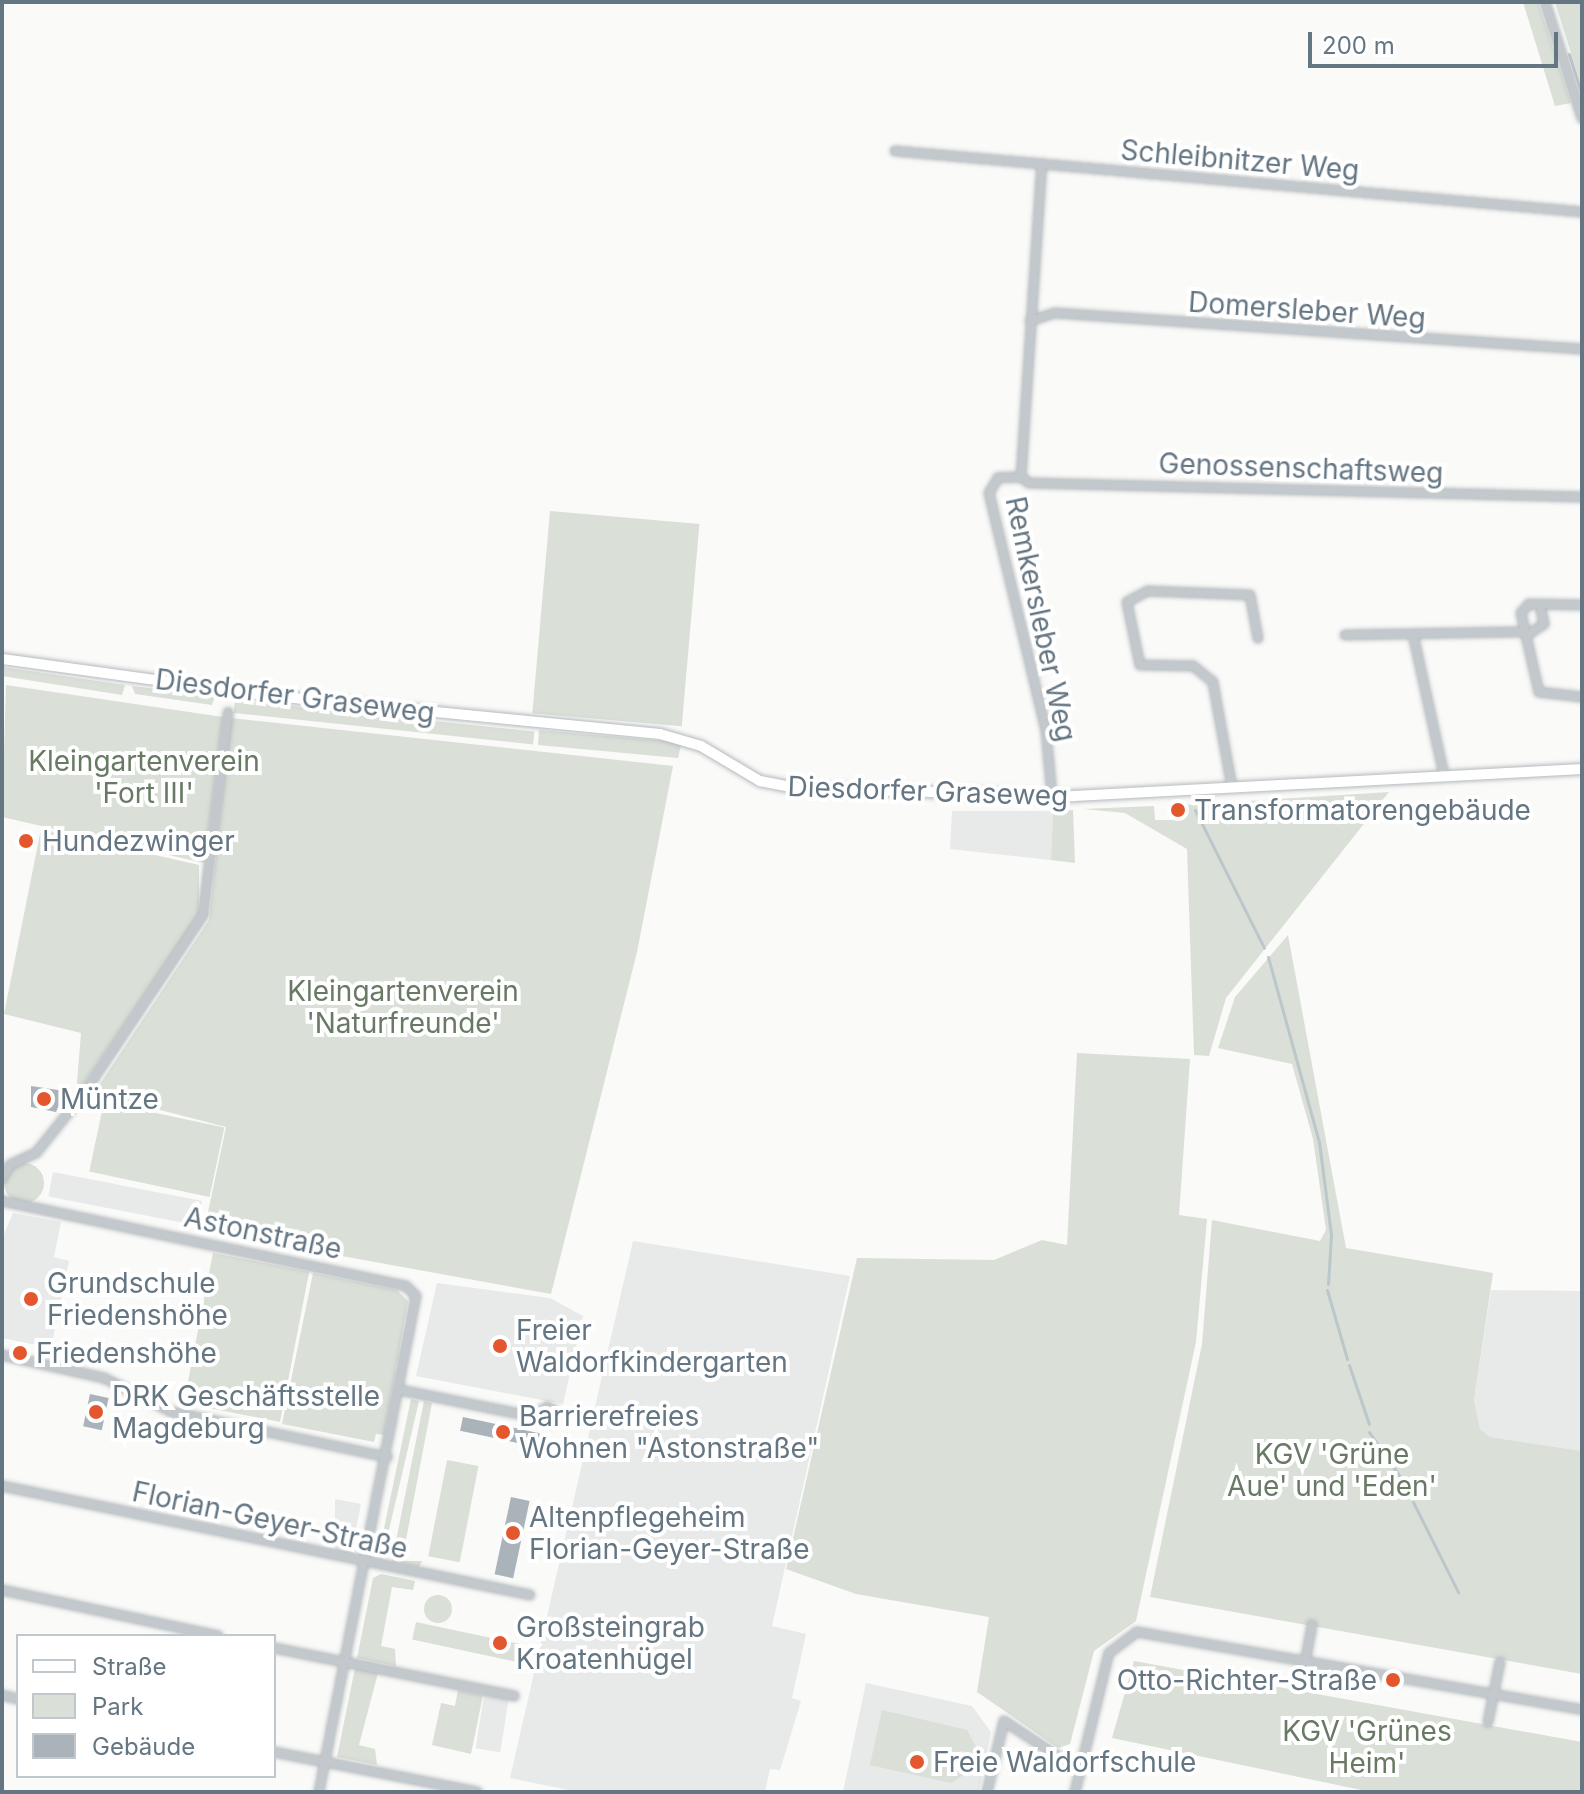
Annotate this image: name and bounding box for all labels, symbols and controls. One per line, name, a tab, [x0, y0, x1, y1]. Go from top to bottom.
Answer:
scale bar	[1312, 16, 1562, 66]
text: 200 m	[1322, 31, 1395, 60]
street label: Schleibnitzer Weg	[1119, 133, 1361, 187]
street label: Domersleber Weg	[1187, 285, 1427, 335]
street label: Genossenschaftsweg	[1158, 446, 1444, 490]
street label: Remkersleber Weg	[999, 493, 1083, 745]
street label: Diesdorfer Graseweg	[154, 662, 436, 730]
park label: Kleingartenverein 'Fort III'	[28, 744, 260, 810]
street label: Diesdorfer Graseweg	[787, 769, 1069, 813]
place label: Transformatorengebäude	[1194, 793, 1531, 827]
marker: Transformatorengebäude	[1169, 801, 1187, 819]
place label: Hundezwinger	[42, 824, 235, 858]
marker: Hundezwinger	[17, 832, 35, 850]
park label: Kleingartenverein 'Naturfreunde'	[287, 974, 519, 1040]
place label: Müntze	[60, 1082, 159, 1116]
marker: Müntze	[35, 1090, 53, 1108]
street label: Astonstraße	[181, 1200, 345, 1266]
place label: Grundschule Friedenshöhe	[47, 1266, 228, 1332]
marker: Grundschule Friedenshöhe	[22, 1290, 40, 1308]
place label: Freier Waldorfkindergarten	[516, 1313, 788, 1379]
place label: Friedenshöhe	[36, 1336, 217, 1370]
marker: Freier Waldorfkindergarten	[491, 1337, 509, 1355]
marker: Friedenshöhe	[11, 1344, 29, 1362]
place label: DRK Geschäftsstelle Magdeburg	[112, 1379, 380, 1445]
place label: Barrierefreies Wohnen "Astonstraße"	[519, 1399, 819, 1465]
marker: DRK Geschäftsstelle Magdeburg	[87, 1403, 105, 1421]
marker: Barrierefreies Wohnen "Astonstraße"	[494, 1423, 512, 1441]
park label: KGV 'Grüne Aue' und 'Eden'	[1227, 1437, 1437, 1503]
street label: Florian-Geyer-Straße	[129, 1474, 411, 1566]
place label: Altenpflegeheim Florian-Geyer-Straße	[529, 1500, 809, 1566]
marker: Altenpflegeheim Florian-Geyer-Straße	[504, 1524, 522, 1542]
place label: Großsteingrab Kroatenhügel	[516, 1610, 705, 1676]
legend	[16, 1634, 276, 1778]
marker: Großsteingrab Kroatenhügel	[491, 1634, 509, 1652]
text: Straße	[92, 1652, 167, 1681]
place label: Otto-Richter-Straße	[1117, 1663, 1377, 1697]
marker: Otto-Richter-Straße	[1384, 1671, 1402, 1689]
text: Park	[92, 1692, 143, 1721]
park label: KGV 'Grünes Heim'	[1282, 1714, 1452, 1780]
text: Gebäude	[92, 1732, 195, 1761]
place label: Freie Waldorfschule	[933, 1745, 1196, 1779]
marker: Freie Waldorfschule	[908, 1753, 926, 1771]

